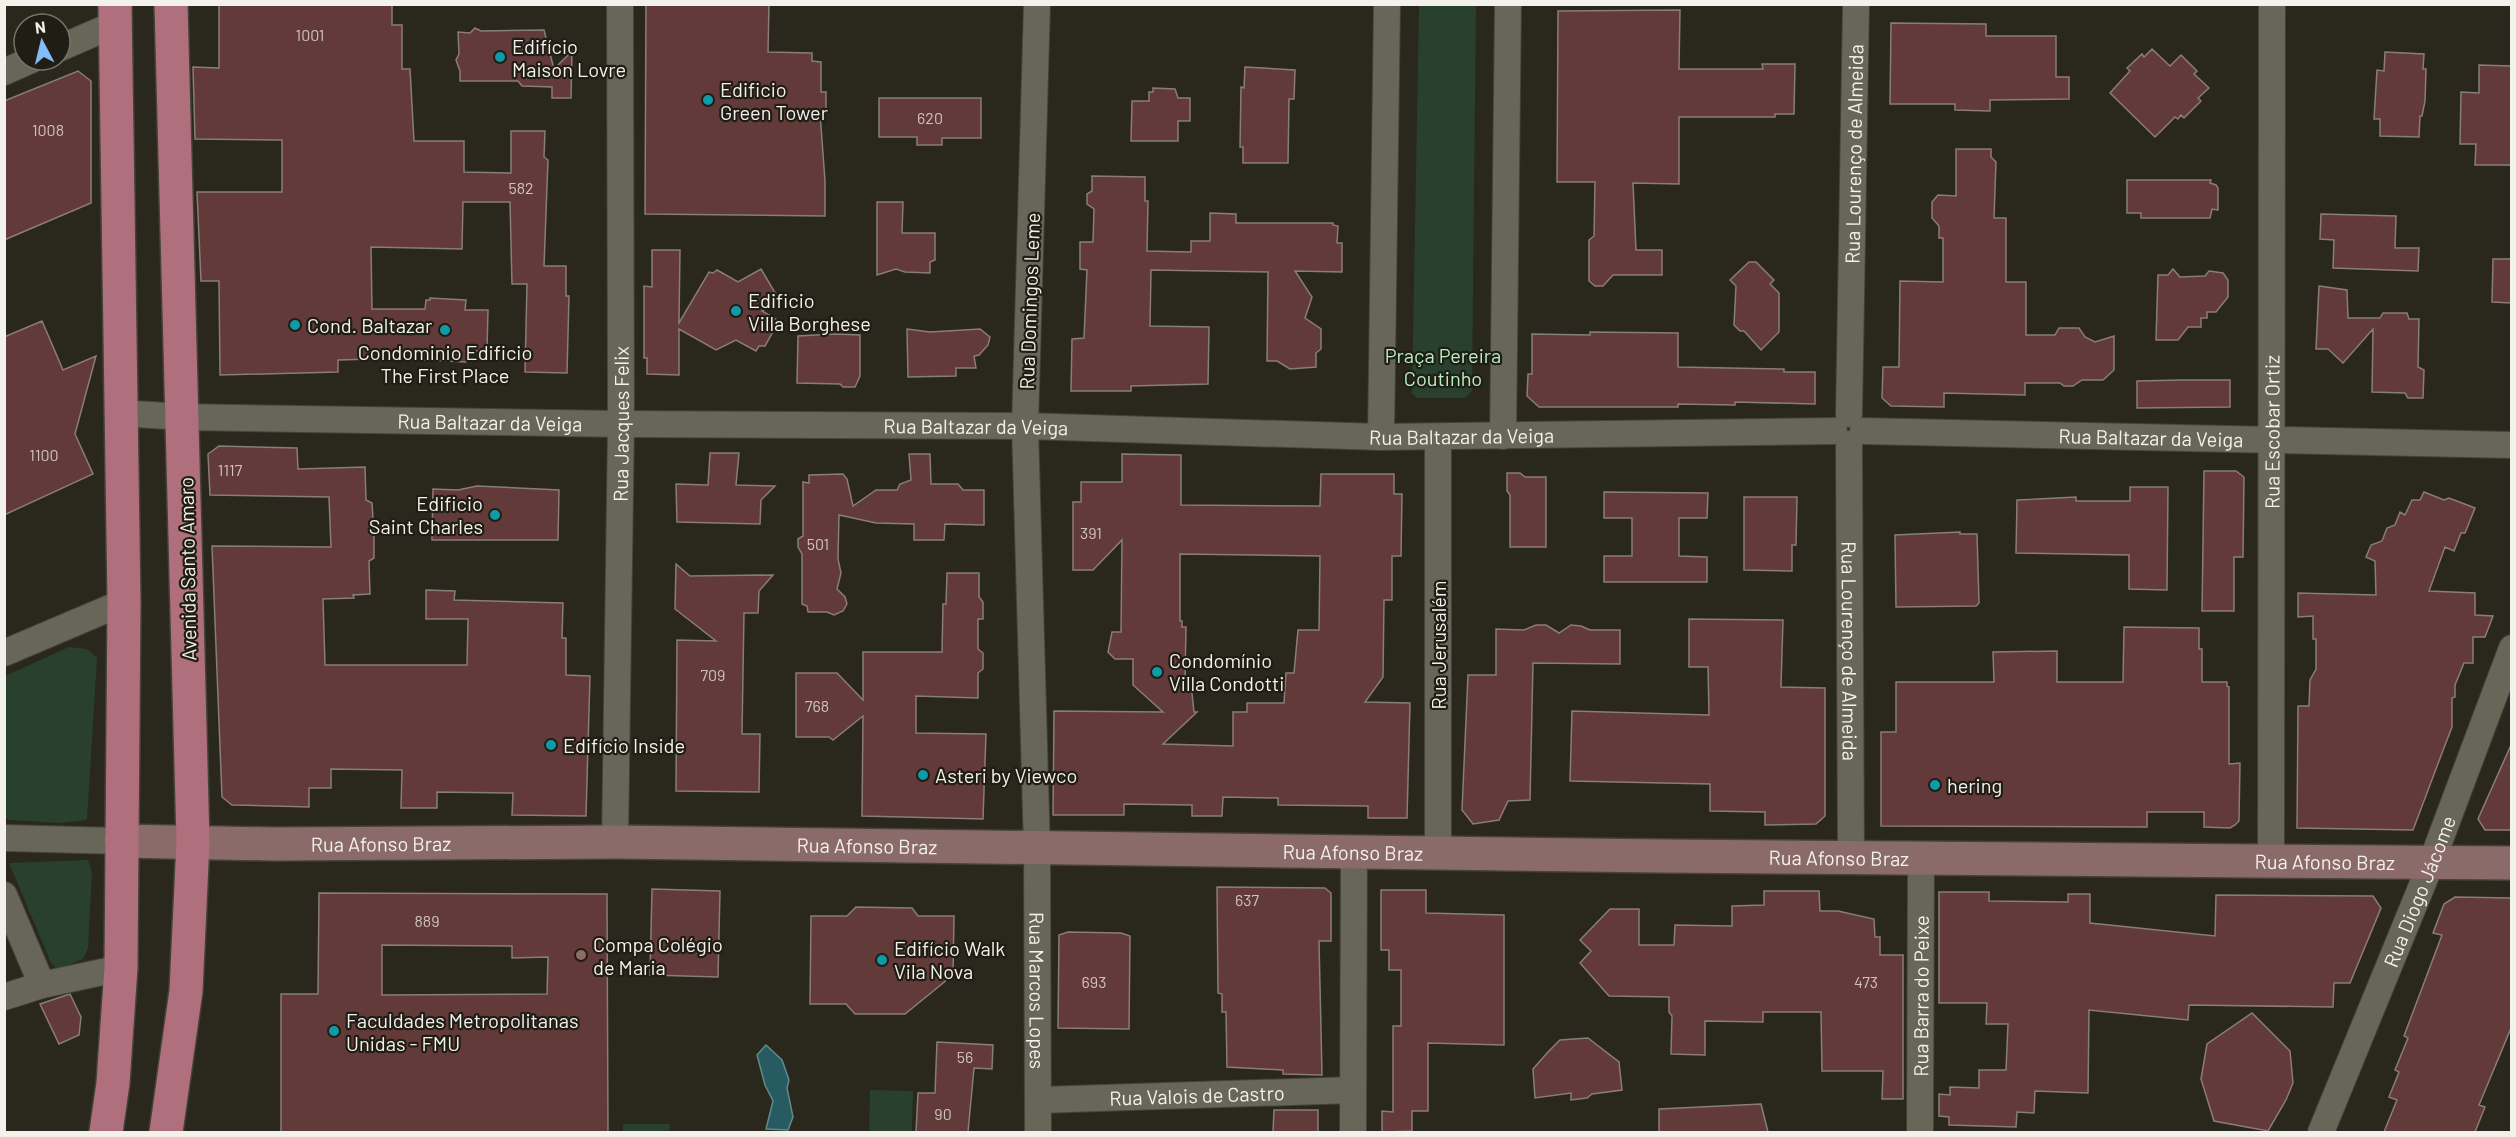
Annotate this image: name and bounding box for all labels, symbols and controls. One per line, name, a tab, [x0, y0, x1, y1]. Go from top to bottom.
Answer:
north arrow	[12, 12, 72, 72]
text: N	[34, 17, 47, 37]
house number: 1001	[296, 25, 324, 44]
place label: Edifício Maison Lovre	[512, 34, 626, 81]
street label: Rua Lourenço de Almeida	[1840, 44, 1867, 264]
marker: Edifício Maison Lovre	[493, 50, 507, 64]
place label: Edificio Green Tower	[720, 77, 828, 124]
marker: Edificio Green Tower	[701, 93, 715, 107]
house number: 620	[917, 108, 943, 127]
house number: 1008	[32, 120, 64, 139]
house number: 582	[508, 178, 534, 197]
street label: Rua Domingos Leme	[1014, 212, 1044, 390]
place label: Edificio Villa Borghese	[748, 288, 871, 335]
marker: Edificio Villa Borghese	[729, 304, 743, 318]
place label: Cond. Baltazar	[307, 313, 432, 337]
marker: Cond. Baltazar	[288, 318, 302, 332]
marker: Condominio Edificio The First Place	[438, 323, 452, 337]
place label: Condominio Edificio The First Place	[358, 340, 532, 387]
park label: Praça Pereira Coutinho	[1385, 343, 1501, 390]
street label: Rua Jacques Felix	[608, 346, 633, 502]
street label: Rua Escobar Ortiz	[2259, 355, 2284, 509]
street label: Rua Baltazar da Veiga	[397, 408, 583, 435]
street label: Rua Baltazar da Veiga	[883, 413, 1069, 439]
street label: Rua Baltazar da Veiga	[1369, 423, 1554, 449]
street label: Rua Baltazar da Veiga	[2058, 423, 2244, 451]
house number: 1100	[29, 445, 59, 464]
house number: 1117	[218, 460, 243, 479]
street label: Avenida Santo Amaro	[173, 477, 201, 661]
place label: Edificio Saint Charles	[369, 491, 483, 538]
marker: Edificio Saint Charles	[488, 508, 502, 522]
house number: 391	[1080, 523, 1102, 542]
house number: 501	[807, 534, 829, 553]
street label: Rua Lourenço de Almeida	[1837, 541, 1863, 761]
street label: Rua Jerusalém	[1426, 580, 1450, 710]
place label: Condomínio Villa Condotti	[1169, 648, 1284, 695]
house number: 709	[701, 665, 725, 684]
marker: Condomínio Villa Condotti	[1150, 665, 1164, 679]
house number: 768	[805, 696, 829, 715]
place label: Edifício Inside	[563, 733, 685, 757]
marker: Edifício Inside	[544, 738, 558, 752]
place label: Asteri by Viewco	[935, 763, 1077, 787]
marker: Asteri by Viewco	[916, 768, 930, 782]
place label: hering	[1947, 773, 2002, 797]
marker: hering	[1928, 778, 1942, 792]
street label: Rua Diogo Jácome	[2378, 812, 2460, 971]
street label: Rua Afonso Braz	[311, 831, 451, 856]
street label: Rua Afonso Braz	[797, 832, 937, 858]
street label: Rua Afonso Braz	[1283, 839, 1423, 865]
street label: Rua Afonso Braz	[1769, 845, 1909, 870]
street label: Rua Afonso Braz	[2255, 849, 2395, 874]
house number: 637	[1235, 890, 1259, 909]
house number: 889	[414, 911, 440, 930]
street label: Rua Marcos Lopes	[1025, 912, 1050, 1069]
street label: Rua Barra do Peixe	[1908, 915, 1933, 1077]
place label: Compa Colégio de Maria	[593, 932, 723, 979]
place label: Edifício Walk Vila Nova	[894, 936, 1005, 983]
marker: Compa Colégio de Maria	[574, 948, 588, 962]
marker: Edifício Walk Vila Nova	[875, 953, 889, 967]
house number: 693	[1082, 972, 1106, 991]
house number: 473	[1854, 972, 1878, 991]
place label: Faculdades Metropolitanas Unidas - FMU	[346, 1008, 579, 1055]
marker: Faculdades Metropolitanas Unidas - FMU	[327, 1024, 341, 1038]
house number: 56	[957, 1047, 973, 1066]
street label: Rua Valois de Castro	[1109, 1080, 1285, 1110]
house number: 90	[934, 1104, 952, 1123]

